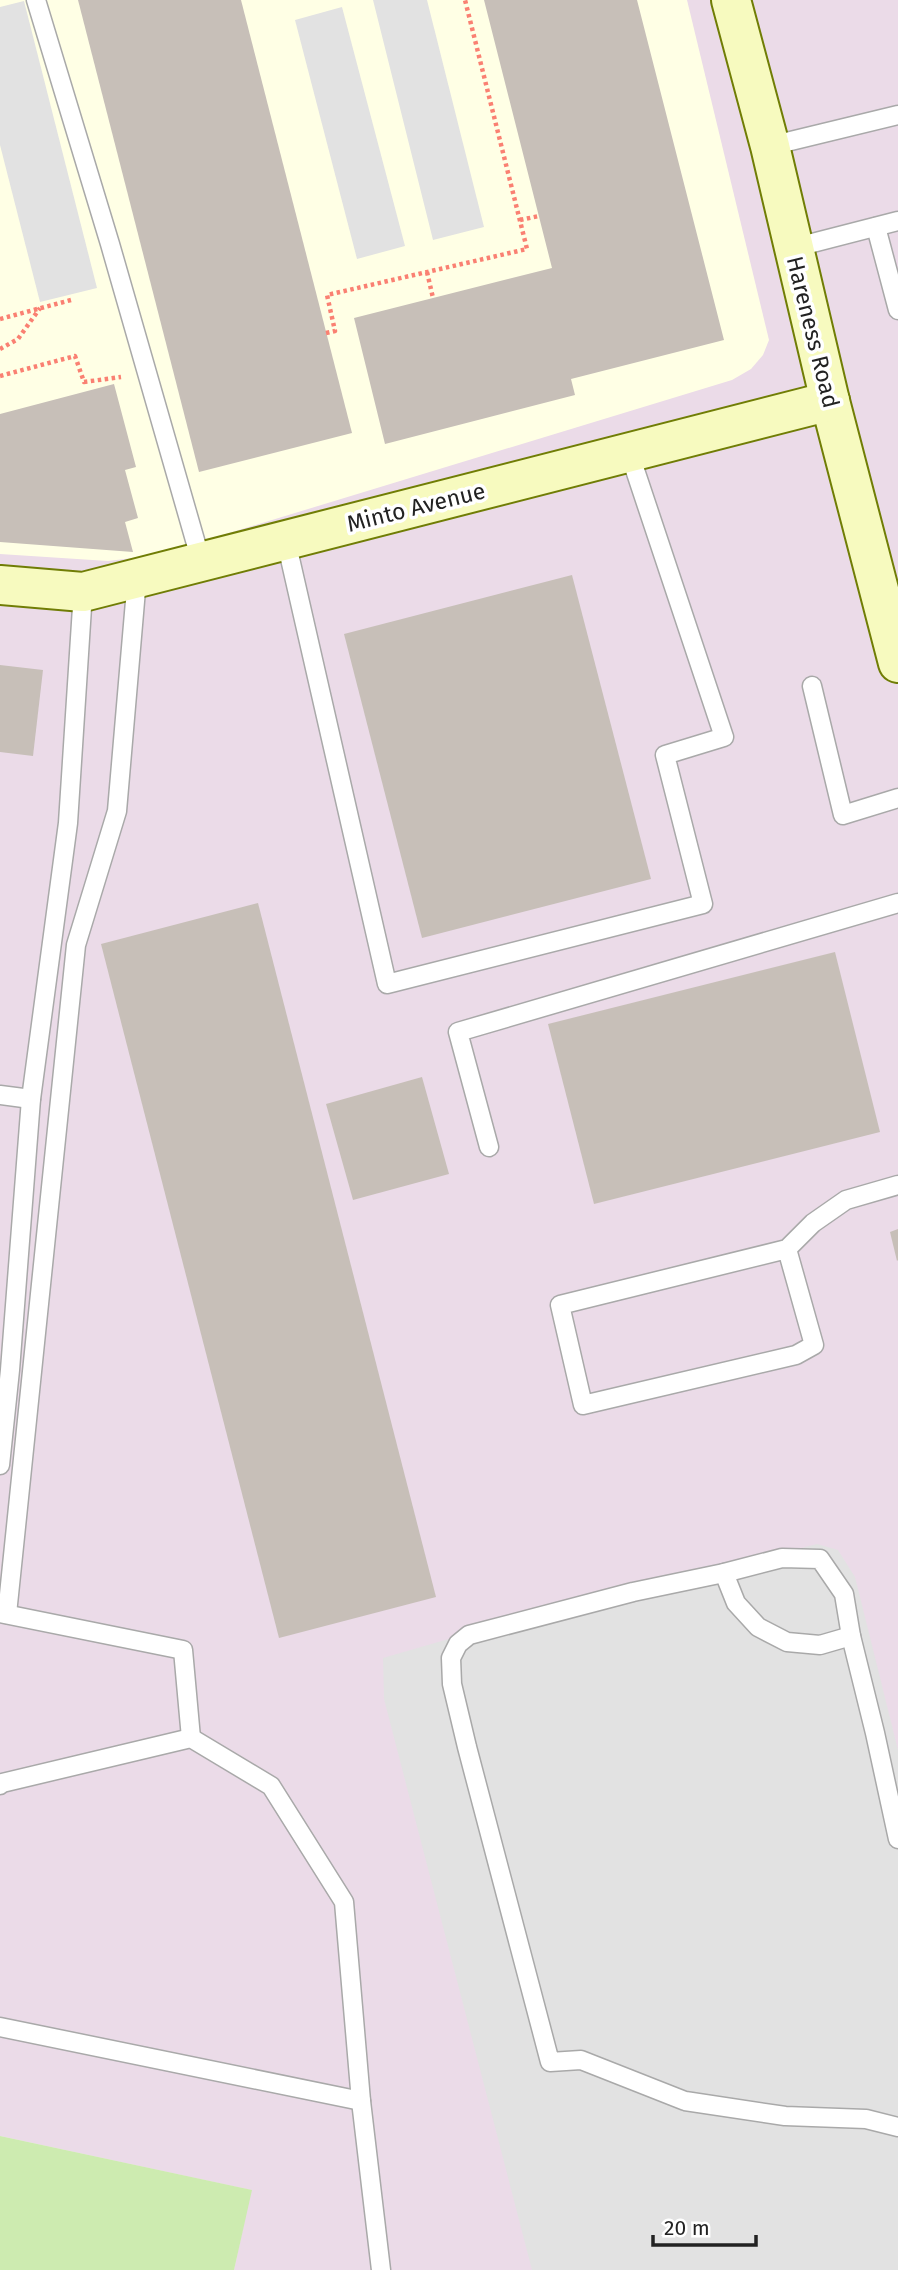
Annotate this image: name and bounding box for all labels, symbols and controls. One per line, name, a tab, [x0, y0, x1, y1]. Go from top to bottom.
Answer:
street label: Hareness Road	[781, 253, 845, 411]
street label: Minto Avenue	[344, 476, 488, 538]
scale bar	[653, 2204, 756, 2248]
text: 20 m	[664, 2215, 710, 2241]

